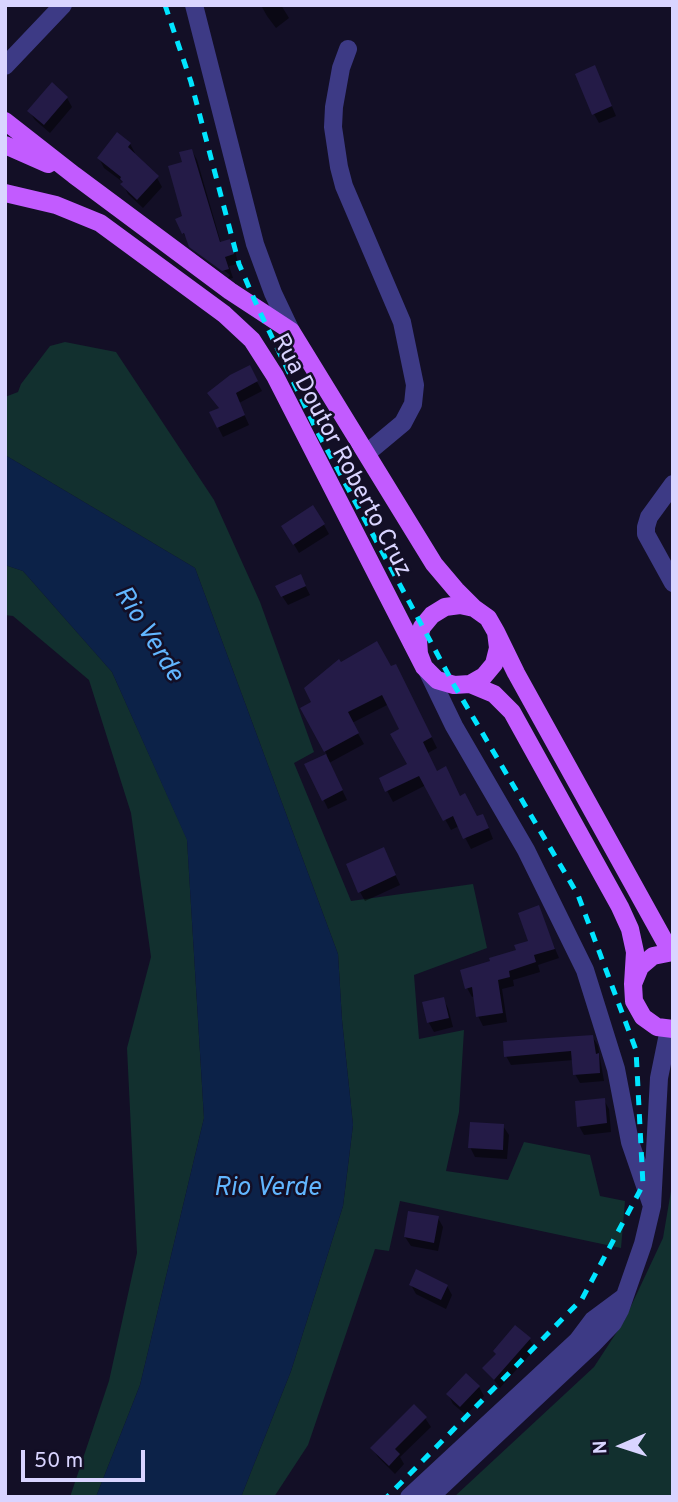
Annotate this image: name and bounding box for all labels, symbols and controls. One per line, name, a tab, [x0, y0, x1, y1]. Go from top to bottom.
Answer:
street label: Rua Doutor Roberto Cruz	[264, 329, 416, 583]
water label: Rio Verde	[105, 581, 189, 689]
water label: Rio Verde	[213, 1174, 321, 1206]
north arrow	[587, 1411, 657, 1481]
scale bar	[24, 1436, 149, 1480]
text: N	[589, 1440, 613, 1455]
text: 50 m	[34, 1448, 83, 1475]

